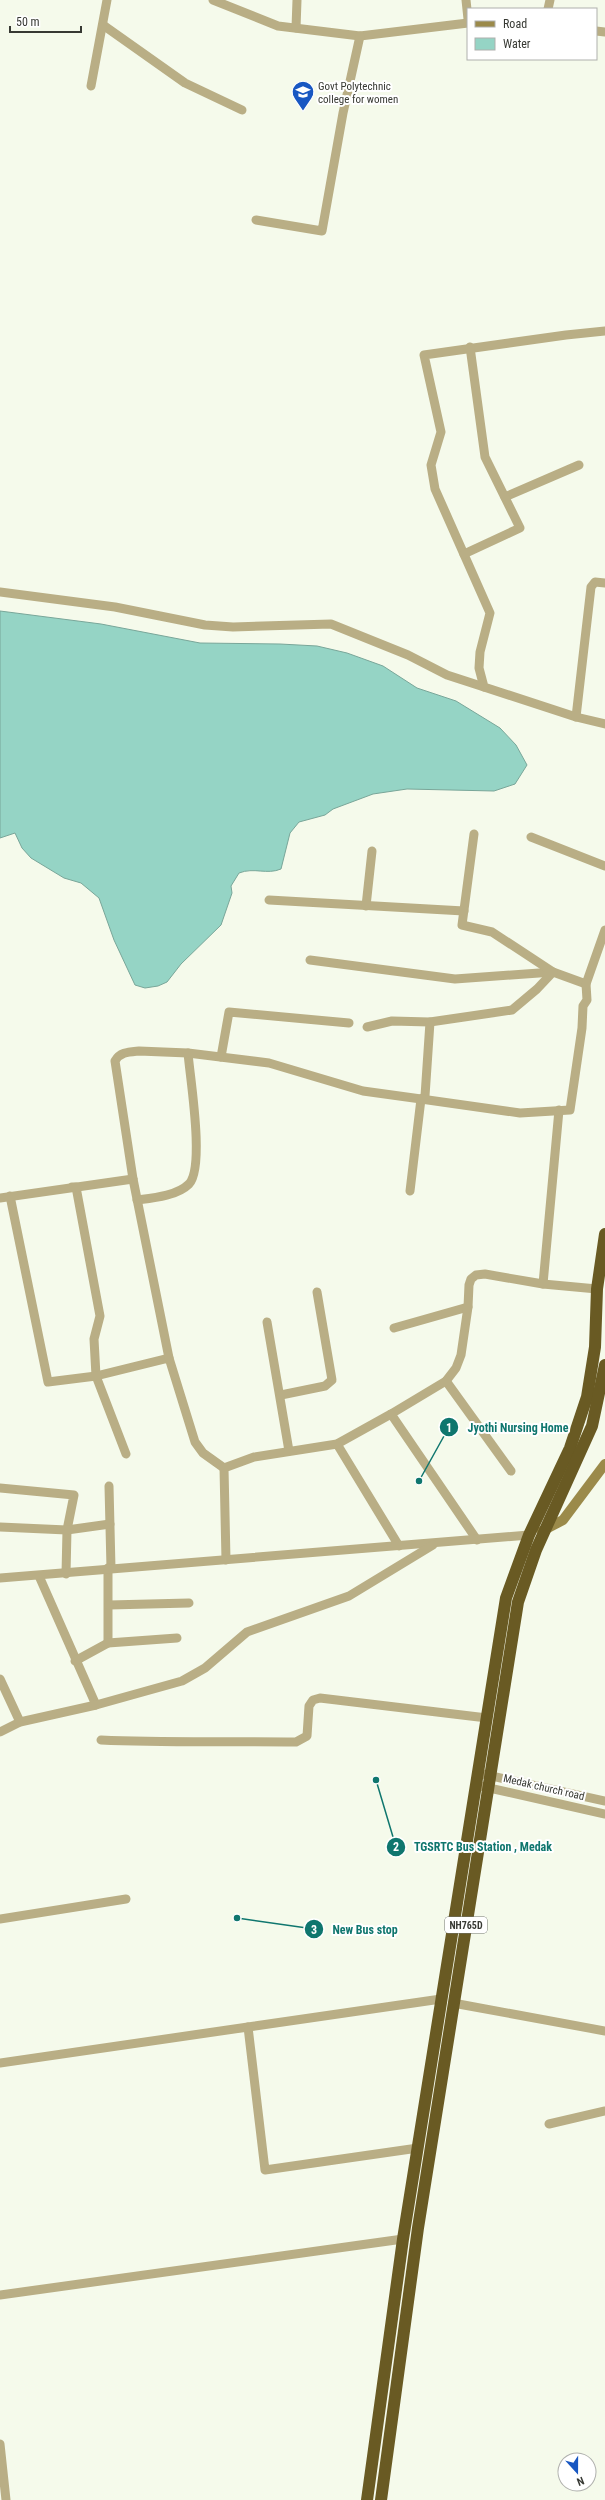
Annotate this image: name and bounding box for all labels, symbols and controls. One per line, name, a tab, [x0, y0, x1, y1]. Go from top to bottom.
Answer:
scale bar	[10, 8, 81, 34]
legend	[467, 8, 597, 60]
text: 50 m	[16, 15, 40, 29]
text: Road	[503, 17, 527, 31]
text: Water	[503, 37, 531, 51]
school or university icon: Govt Polytechnic college for women	[290, 79, 316, 112]
place label: Govt Polytechnic college for women	[318, 80, 398, 106]
callout: Jyothi Nursing Home	[439, 1415, 576, 1439]
text: 1	[446, 1421, 452, 1435]
text: Jyothi Nursing Home	[468, 1421, 569, 1435]
street label: Medak church road	[502, 1772, 586, 1803]
callout: TGSRTC Bus Station , Medak	[386, 1835, 560, 1859]
text: 2	[393, 1840, 399, 1854]
text: TGSRTC Bus Station , Medak	[414, 1840, 552, 1854]
callout: New Bus stop	[304, 1917, 405, 1941]
road number: NH765D	[445, 1917, 487, 1933]
text: 3	[311, 1923, 317, 1937]
text: New Bus stop	[332, 1923, 398, 1937]
north arrow	[557, 2452, 597, 2492]
text: N	[575, 2474, 586, 2488]

